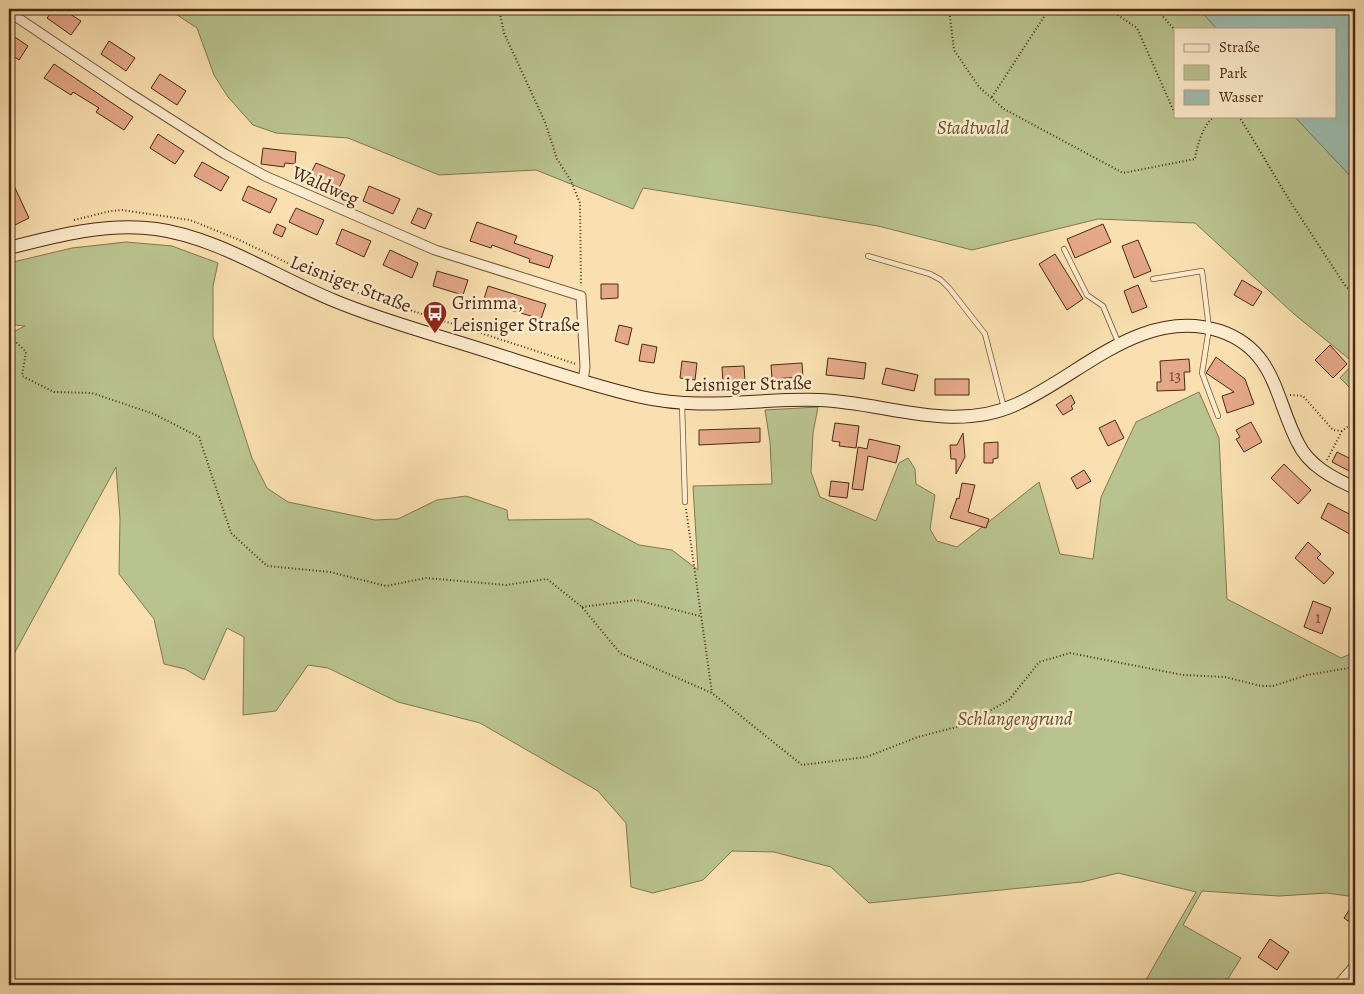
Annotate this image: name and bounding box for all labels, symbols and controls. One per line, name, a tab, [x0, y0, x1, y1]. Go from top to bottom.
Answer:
legend	[1174, 28, 1336, 118]
text: Straße	[1219, 37, 1260, 57]
text: Park	[1219, 63, 1248, 83]
text: Wasser	[1218, 87, 1264, 107]
park label: Stadtwald	[937, 115, 1009, 141]
street label: Waldweg	[287, 159, 364, 212]
street label: Leisniger Straße	[286, 249, 415, 319]
place label: Grimma, Leisniger Straße	[452, 290, 580, 338]
bus stop icon: Grimma, Leisniger Straße	[422, 300, 448, 334]
house number: 13	[1169, 365, 1181, 387]
street label: Leisniger Straße	[684, 370, 812, 398]
house number: 1	[1315, 607, 1321, 629]
park label: Schlangengrund	[957, 706, 1073, 732]

